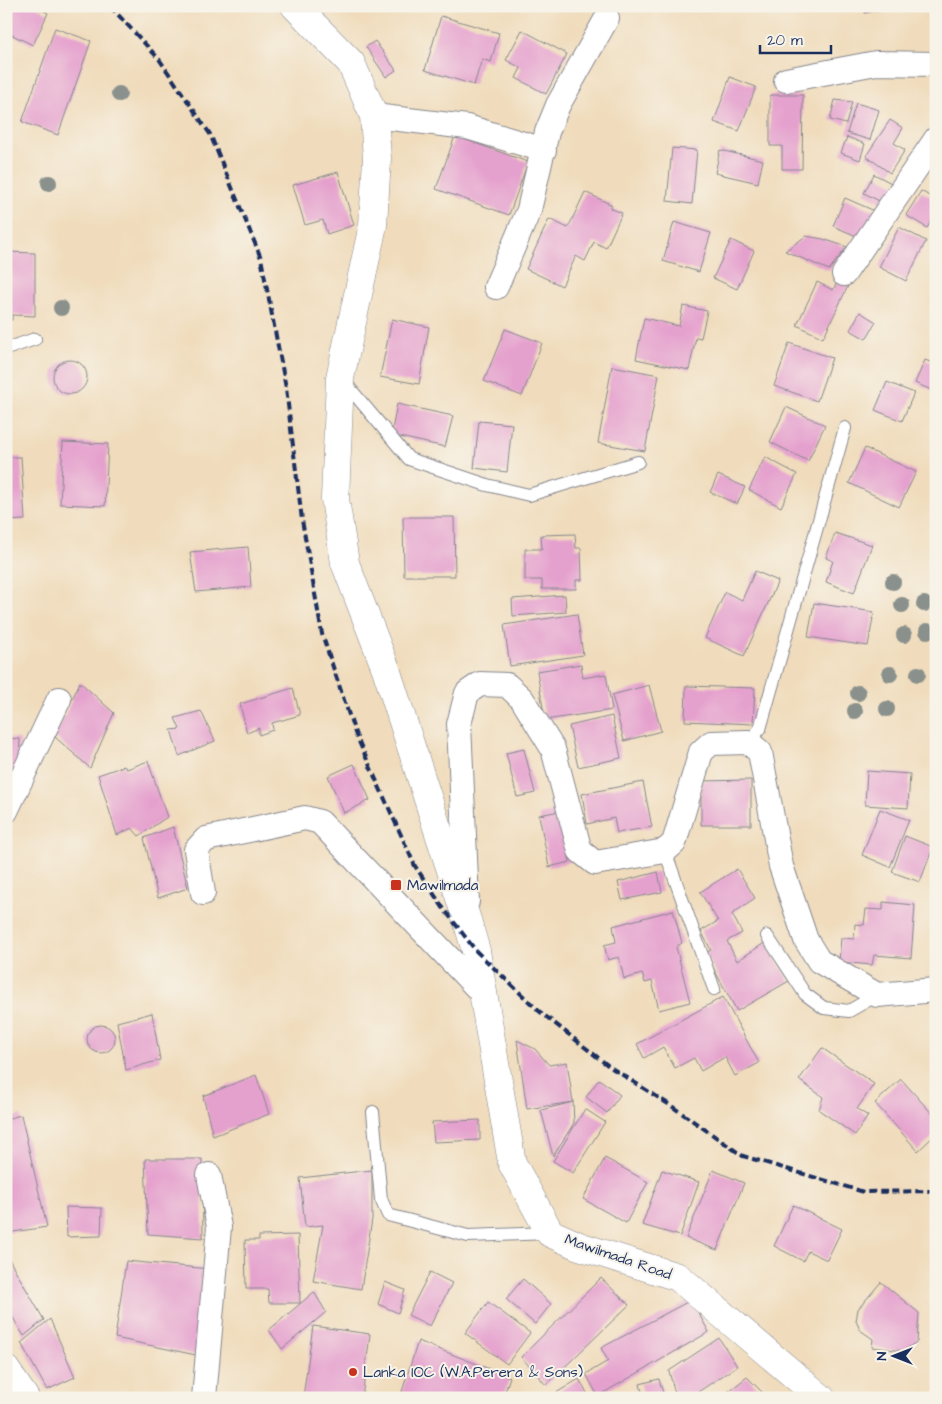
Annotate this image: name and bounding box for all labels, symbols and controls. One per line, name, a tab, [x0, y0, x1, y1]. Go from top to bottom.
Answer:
scale bar	[760, 22, 831, 54]
text: 20 m	[767, 30, 803, 51]
place label: Mawilmada	[407, 875, 479, 896]
marker: Mawilmada	[389, 878, 403, 892]
street label: Mawilmada Road	[562, 1229, 675, 1285]
north arrow	[870, 1332, 920, 1382]
text: N	[872, 1351, 892, 1360]
place label: Lanka IOC (W.A.Perera & Sons)	[363, 1362, 583, 1383]
marker: Lanka IOC (W.A.Perera & Sons)	[347, 1366, 359, 1378]

